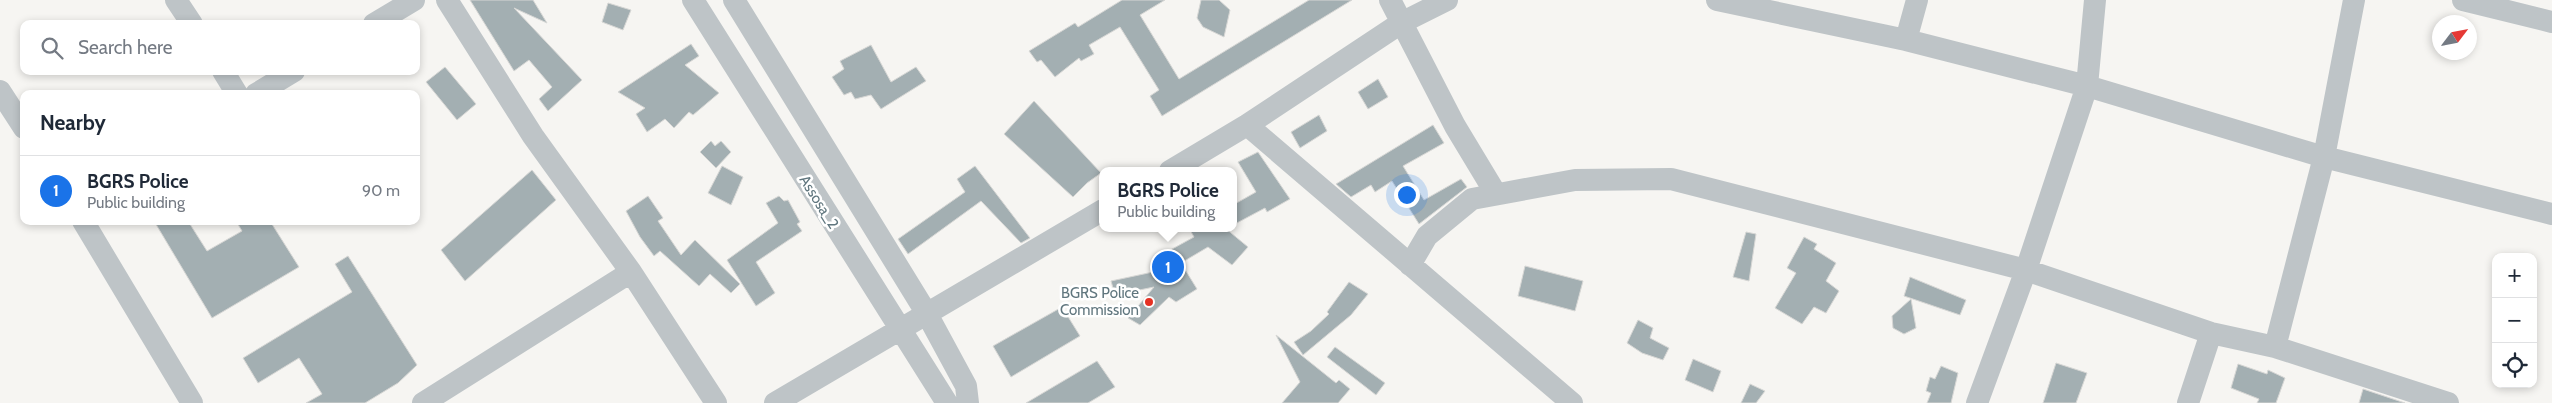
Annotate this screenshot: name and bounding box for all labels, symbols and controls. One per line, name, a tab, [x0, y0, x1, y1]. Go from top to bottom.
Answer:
north arrow	[2432, 15, 2477, 60]
search box	[20, 20, 420, 75]
icon: search	[38, 34, 66, 62]
text: Search here	[78, 36, 172, 59]
text: Nearby	[40, 110, 106, 135]
popup	[1099, 167, 1237, 232]
text: BGRS Police	[87, 170, 189, 193]
street label: Assosa_2	[796, 172, 843, 232]
text: BGRS Police	[1117, 179, 1219, 202]
text: 1	[53, 181, 59, 200]
text: 90 m	[362, 181, 400, 200]
your location	[1394, 182, 1420, 208]
text: Public building	[87, 193, 185, 212]
text: Public building	[1117, 202, 1215, 221]
pin: 1	[1152, 248, 1184, 286]
map controls	[2492, 253, 2537, 388]
button: +	[2492, 253, 2537, 298]
place label: BGRS Police Commission	[1060, 284, 1139, 319]
marker: BGRS Police Commission	[1143, 296, 1155, 308]
button: −	[2492, 298, 2537, 343]
button: locate	[2492, 343, 2537, 388]

